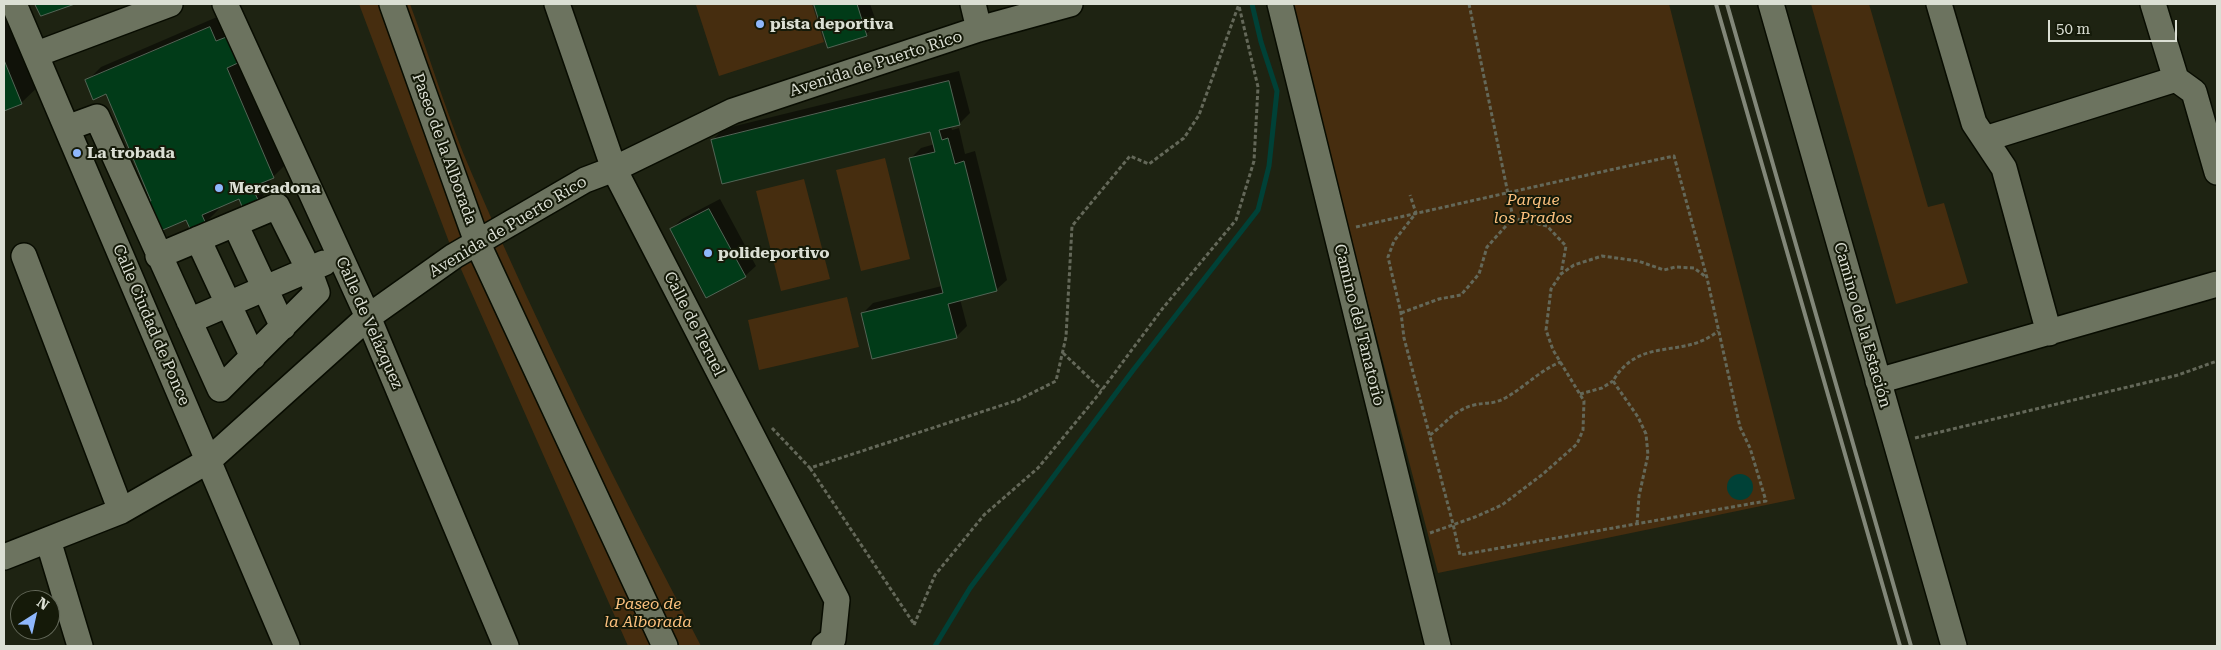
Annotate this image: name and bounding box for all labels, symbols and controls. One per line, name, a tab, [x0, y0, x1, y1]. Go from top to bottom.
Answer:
scale bar	[2051, 10, 2180, 42]
place label: pista deportiva	[770, 14, 893, 34]
marker: pista deportiva	[754, 18, 766, 30]
text: 50 m	[2056, 20, 2090, 38]
street label: Avenida de Puerto Rico	[787, 27, 965, 101]
street label: Paseo de la Alborada	[408, 71, 480, 227]
place label: La trobada	[87, 143, 175, 163]
marker: La trobada	[71, 147, 83, 159]
street label: Avenida de Puerto Rico	[426, 172, 590, 282]
place label: Mercadona	[229, 178, 321, 198]
marker: Mercadona	[213, 182, 225, 194]
park label: Parque los Prados	[1494, 190, 1572, 228]
street label: Camino de la Estación	[1829, 240, 1895, 410]
street label: Calle Ciudad de Ponce	[108, 241, 194, 409]
street label: Camino del Tanatorio	[1330, 242, 1388, 408]
place label: polideportivo	[718, 243, 830, 263]
marker: polideportivo	[702, 247, 714, 259]
street label: Calle de Velázquez	[331, 254, 407, 392]
street label: Calle de Teruel	[659, 269, 729, 379]
north arrow	[10, 590, 60, 640]
text: N	[34, 594, 52, 613]
park label: Paseo de la Alborada	[604, 594, 692, 632]

